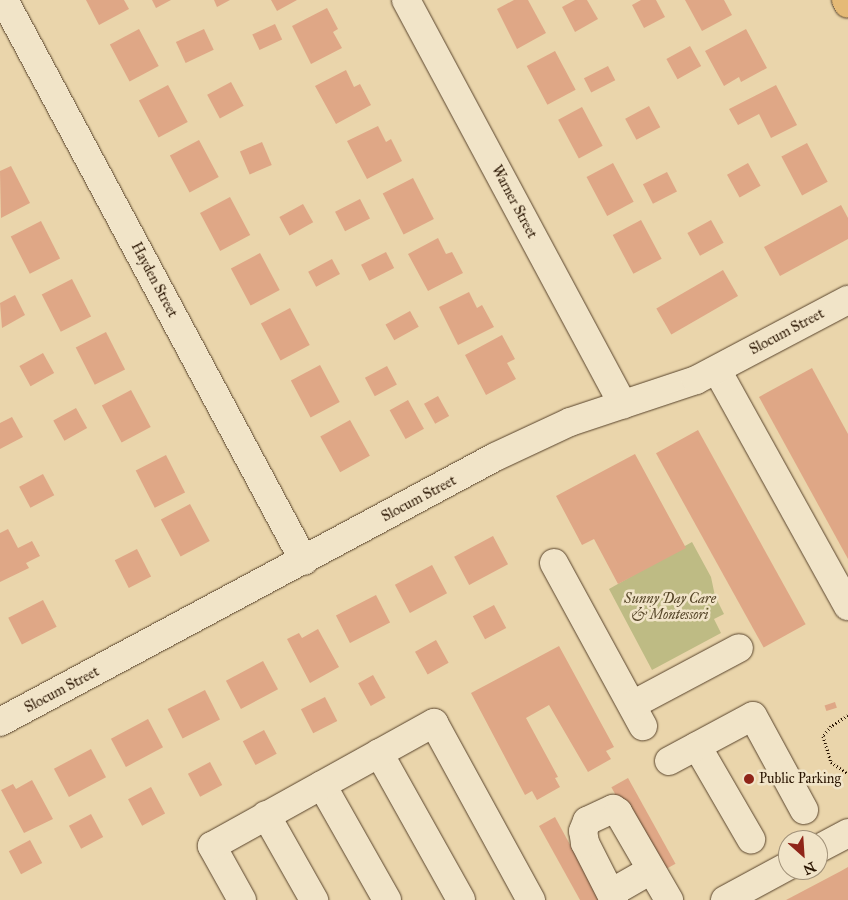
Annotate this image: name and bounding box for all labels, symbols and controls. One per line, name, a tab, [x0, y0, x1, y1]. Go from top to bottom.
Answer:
street label: Warner Street	[488, 163, 540, 241]
street label: Hayden Street	[127, 240, 181, 320]
street label: Slocum Street	[747, 305, 827, 359]
street label: Slocum Street	[379, 472, 459, 526]
park label: Sunny Day Care & Montessori	[624, 591, 716, 624]
street label: Slocum Street	[22, 663, 102, 717]
place label: Public Parking	[759, 771, 841, 787]
marker: Public Parking	[743, 773, 755, 785]
north arrow	[778, 830, 828, 880]
text: N	[800, 858, 818, 878]

